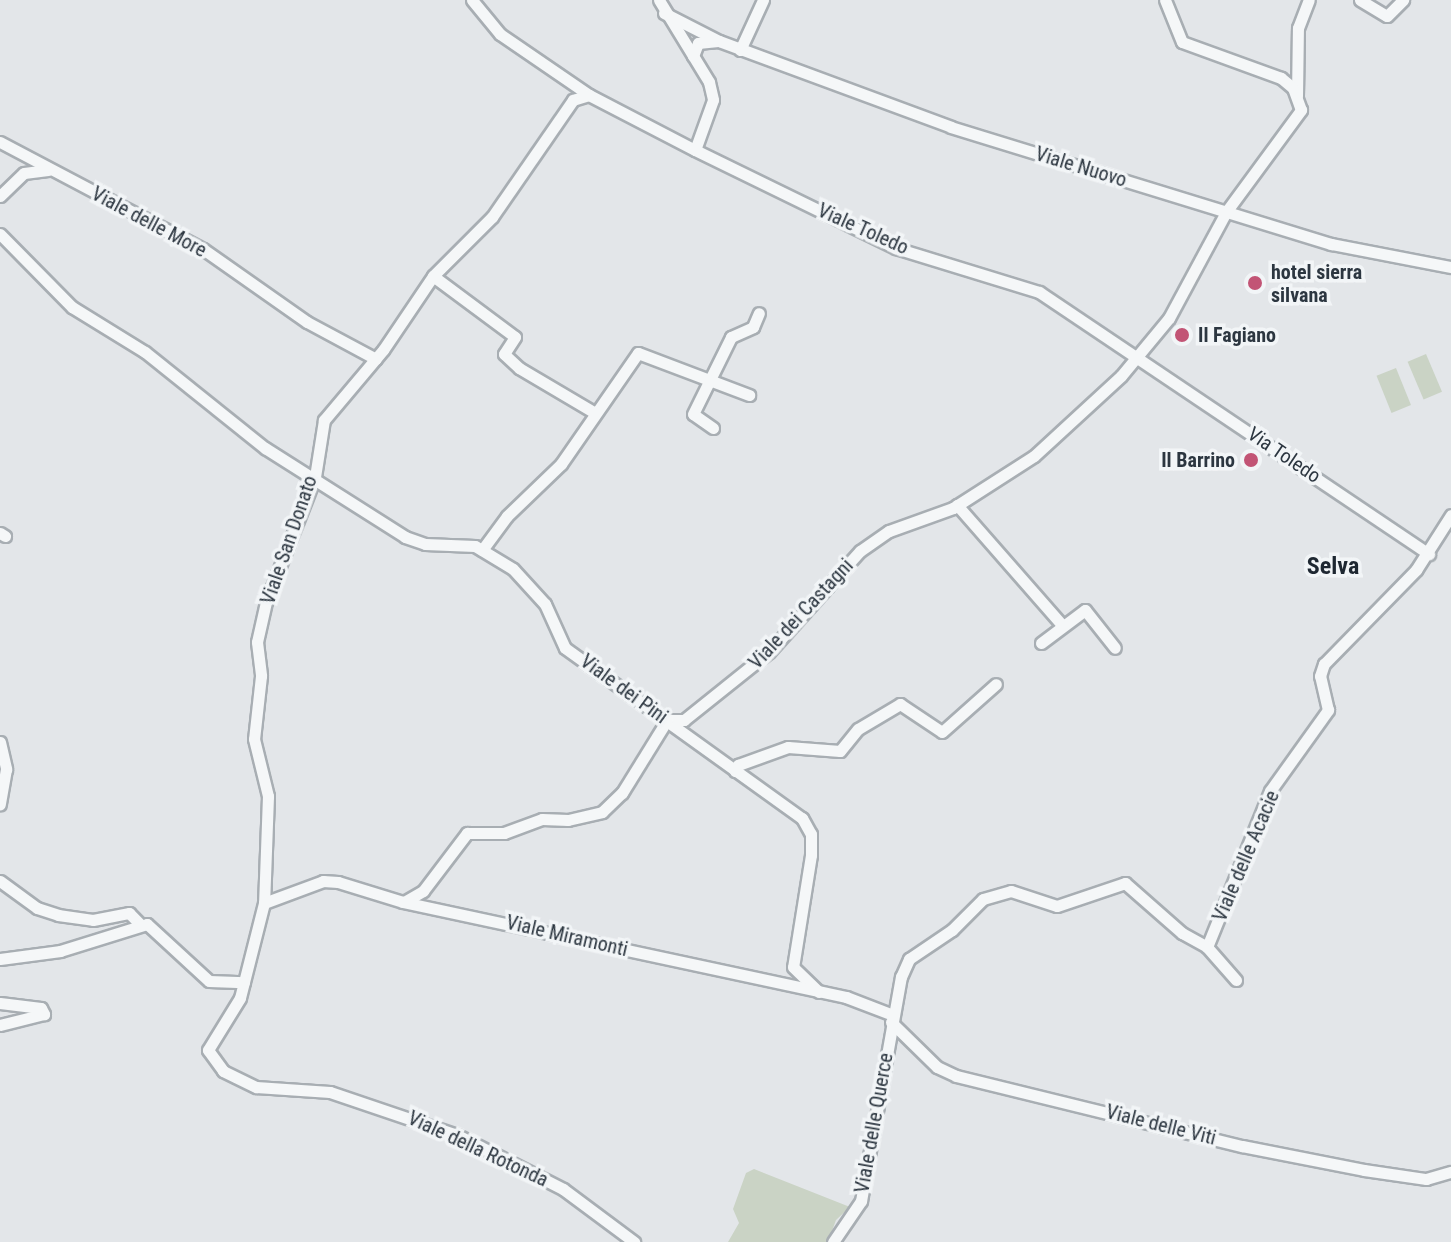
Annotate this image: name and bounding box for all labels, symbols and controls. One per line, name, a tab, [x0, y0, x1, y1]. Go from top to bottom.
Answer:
street label: Viale Nuovo	[1032, 142, 1130, 192]
street label: Viale delle More	[87, 182, 211, 262]
street label: Viale Toledo	[814, 198, 912, 260]
place label: hotel sierra silvana	[1271, 260, 1362, 307]
marker: hotel sierra silvana	[1246, 274, 1264, 292]
place label: Il Fagiano	[1198, 323, 1276, 347]
marker: Il Fagiano	[1173, 326, 1191, 344]
street label: Via Toledo	[1243, 422, 1325, 488]
place label: Il Barrino	[1161, 448, 1235, 472]
marker: Il Barrino	[1242, 451, 1260, 469]
street label: Viale San Donato	[256, 472, 322, 608]
district label: Selva	[1307, 553, 1359, 581]
street label: Viale dei Castagni	[744, 554, 858, 674]
street label: Viale dei Pini	[576, 649, 672, 729]
street label: Viale delle Acacie	[1208, 787, 1284, 925]
street label: Viale Miramonti	[504, 910, 630, 962]
street label: Viale delle Querce	[850, 1051, 898, 1195]
street label: Viale delle Viti	[1103, 1100, 1219, 1150]
street label: Viale della Rotonda	[404, 1106, 552, 1192]

